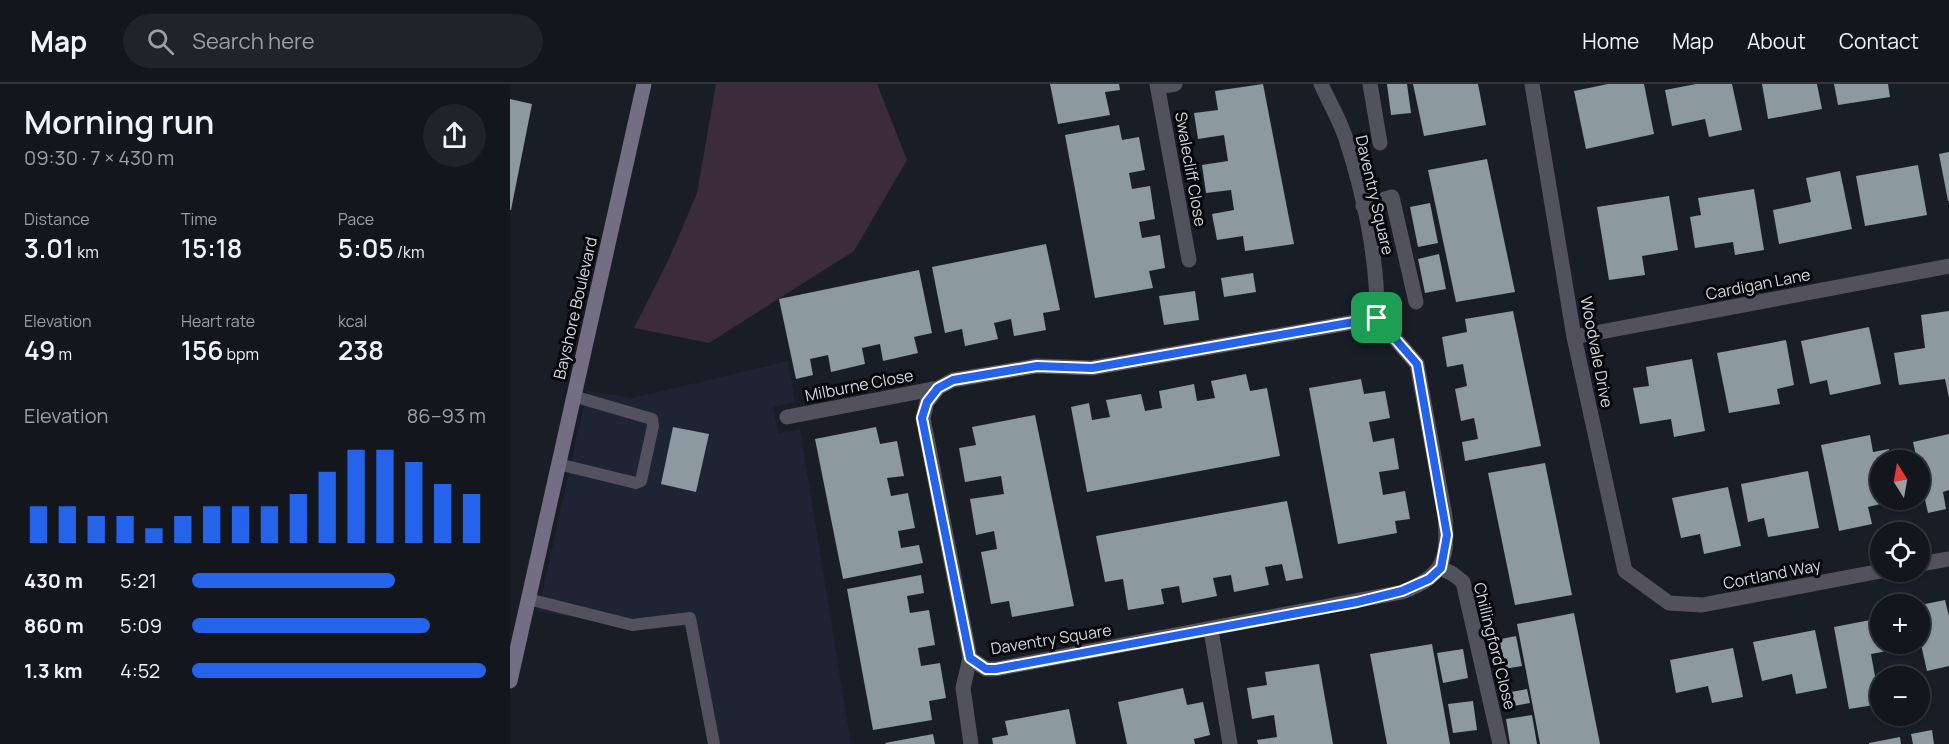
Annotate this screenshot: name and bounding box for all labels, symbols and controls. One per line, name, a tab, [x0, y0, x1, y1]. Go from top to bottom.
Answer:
search box	[123, 14, 543, 68]
text: Map	[30, 22, 87, 60]
icon: search	[144, 25, 177, 58]
text: Search here	[192, 26, 315, 56]
text: Home	[1582, 27, 1639, 55]
text: Map	[1672, 27, 1714, 55]
text: About	[1747, 27, 1806, 55]
text: Contact	[1839, 27, 1919, 55]
text: Morning run	[24, 99, 214, 144]
button: share	[423, 104, 486, 167]
street label: Swalecliff Close	[1170, 110, 1212, 228]
street label: Daventry Square	[1351, 133, 1399, 257]
text: 09:30 · 7 × 430 m	[24, 144, 174, 171]
text: Distance	[24, 208, 90, 230]
text: Time	[181, 208, 217, 230]
text: Pace	[338, 208, 374, 230]
text: 3.01	[24, 230, 74, 266]
text: 15:18	[181, 230, 242, 266]
text: 5:05	[338, 230, 394, 266]
street label: Bayshore Boulevard	[548, 235, 602, 381]
text: km	[74, 241, 99, 263]
text: /km	[394, 241, 424, 263]
street label: Cardigan Lane	[1704, 263, 1812, 305]
pin	[1351, 292, 1402, 343]
street label: Woodvale Drive	[1575, 295, 1619, 409]
icon: arrive	[1360, 301, 1393, 334]
text: Elevation	[24, 310, 92, 332]
text: Heart rate	[181, 310, 255, 332]
text: kcal	[338, 310, 367, 332]
text: 49	[24, 332, 55, 368]
text: 156	[181, 332, 223, 368]
text: 238	[338, 332, 384, 368]
text: m	[55, 343, 72, 365]
text: bpm	[223, 343, 259, 365]
street label: Milburne Close	[803, 364, 915, 406]
text: Elevation	[24, 402, 108, 429]
text: 86–93 m	[407, 402, 486, 429]
north arrow	[1870, 450, 1930, 510]
map controls	[1870, 450, 1930, 726]
button: locate	[1870, 522, 1930, 582]
street label: Cortland Way	[1721, 554, 1823, 594]
text: 430 m	[24, 567, 83, 594]
text: 5:21	[120, 567, 157, 594]
street label: Chillingford Close	[1469, 580, 1521, 712]
button: +	[1870, 594, 1930, 654]
text: 860 m	[24, 612, 84, 639]
text: 5:09	[120, 612, 162, 639]
street label: Daventry Square	[989, 619, 1113, 659]
text: 1.3 km	[24, 657, 82, 684]
text: 4:52	[120, 657, 160, 684]
button: −	[1870, 666, 1930, 726]

